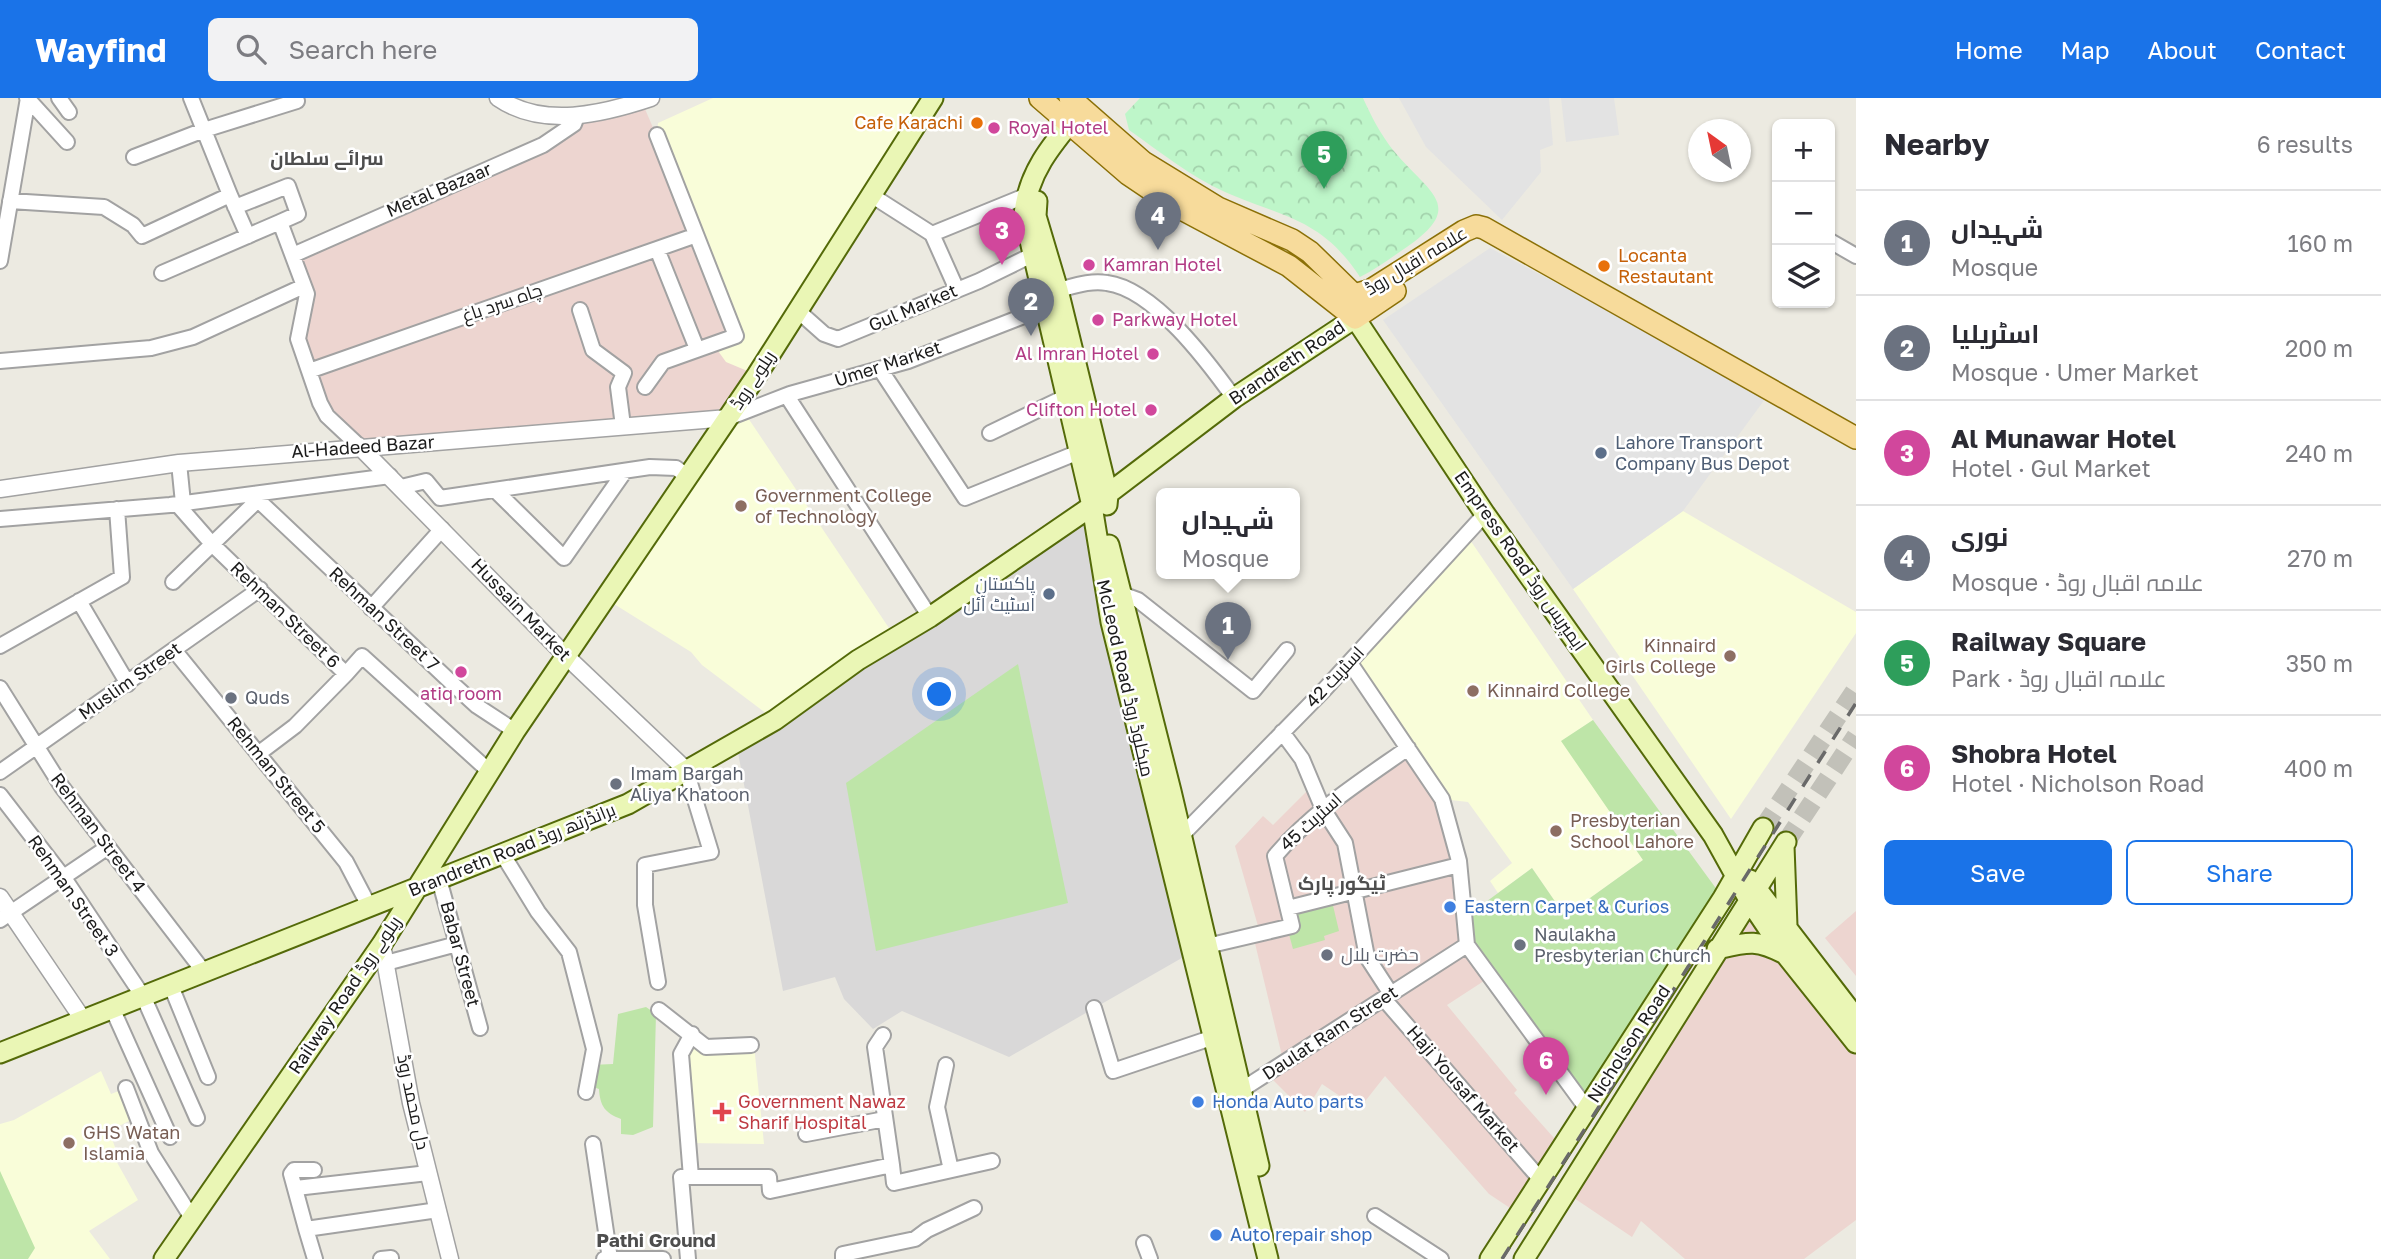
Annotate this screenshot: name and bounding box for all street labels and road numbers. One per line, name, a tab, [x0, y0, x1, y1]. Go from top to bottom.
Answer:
street label: Metal Bazaar	[383, 157, 495, 221]
street label: علامہ اقبال روڈ	[1360, 221, 1471, 300]
street label: چاہ سرد باغ	[459, 278, 545, 328]
street label: Gul Market	[865, 279, 960, 336]
street label: Brandreth Road	[1224, 315, 1349, 409]
street label: Umer Market	[831, 335, 944, 391]
street label: ریلوے روڈ	[725, 346, 780, 414]
street label: Al-Hadeed Bazar	[291, 430, 435, 462]
street label: Empress Road ایمپریس روڈ	[1449, 466, 1591, 656]
street label: Hussain Market	[467, 553, 576, 665]
street label: Rehman Street 6	[226, 556, 345, 672]
street label: Rehman Street 7	[325, 562, 444, 675]
street label: McLeod Road میکلوڈ روڈ	[1092, 577, 1159, 779]
street label: Muslim Street	[74, 637, 185, 724]
street label: اسٹریٹ 42	[1300, 641, 1369, 712]
street label: Rehman Street 5	[223, 712, 330, 837]
street label: Rehman Street 4	[47, 768, 151, 897]
street label: اسٹریٹ 45	[1275, 788, 1347, 856]
street label: Brandreth Road برانڈرتھ روڈ	[405, 797, 619, 902]
street label: Rehman Street 3	[24, 830, 124, 961]
street label: Babar Street	[436, 899, 486, 1009]
street label: Railway Road ریلوے روڈ	[283, 911, 406, 1078]
street label: Daulat Ram Street	[1258, 980, 1401, 1084]
street label: Nicholson Road	[1582, 980, 1674, 1106]
street label: Haji Yousaf Market	[1403, 1020, 1525, 1156]
street label: دل محمد روڈ	[392, 1052, 435, 1152]

